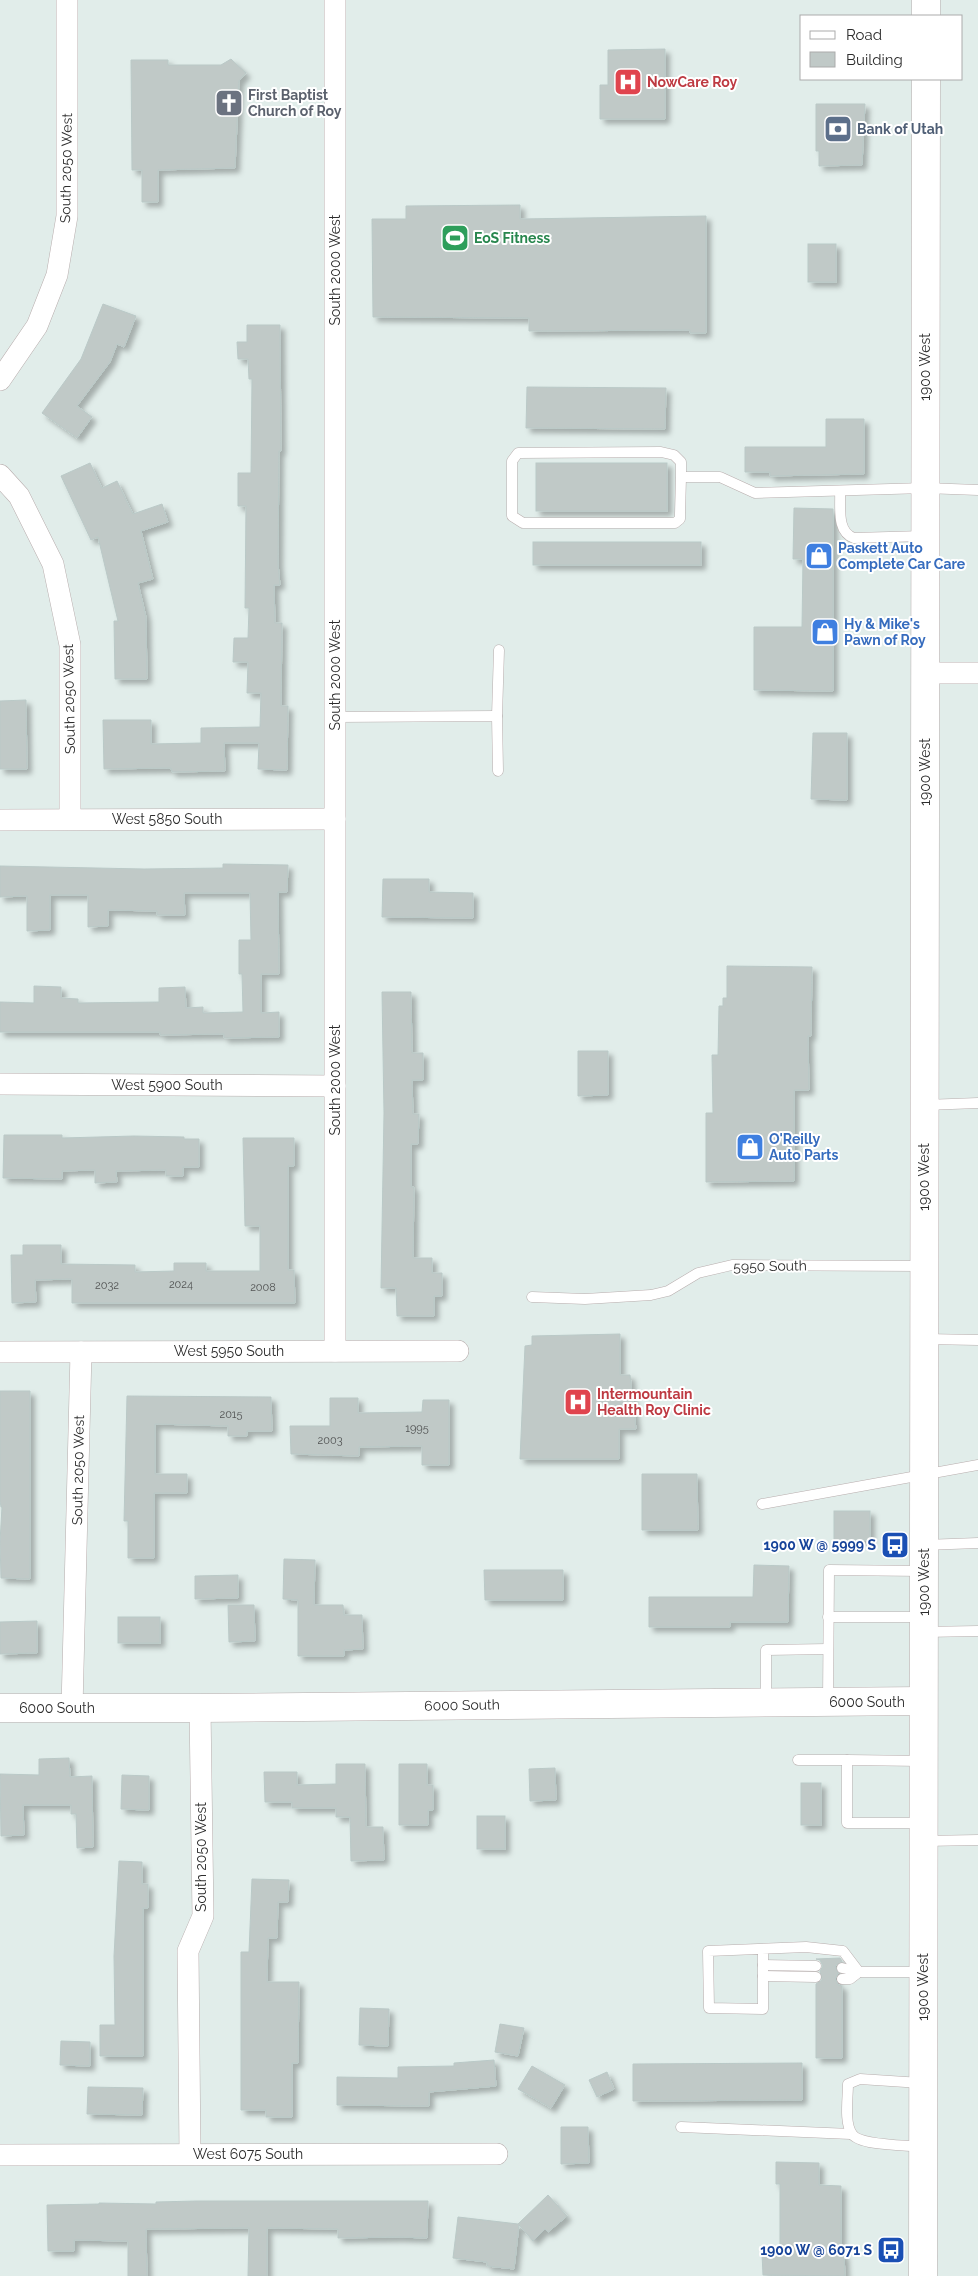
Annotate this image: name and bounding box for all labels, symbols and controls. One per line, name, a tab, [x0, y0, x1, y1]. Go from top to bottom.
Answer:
legend	[800, 15, 963, 80]
text: Road	[846, 26, 882, 44]
text: Building	[846, 51, 903, 69]
hospital icon: NowCare Roy	[613, 67, 643, 97]
place label: NowCare Roy	[647, 74, 737, 90]
place label: First Baptist Church of Roy	[248, 87, 342, 119]
church icon: First Baptist Church of Roy	[214, 88, 244, 118]
street label: South 2050 West	[57, 113, 75, 223]
bank icon: Bank of Utah	[823, 114, 853, 144]
place label: Bank of Utah	[857, 121, 943, 137]
street label: South 2000 West	[327, 214, 343, 326]
sports icon: EoS Fitness	[440, 223, 470, 253]
place label: EoS Fitness	[474, 230, 550, 246]
street label: 1900 West	[917, 333, 933, 401]
place label: Paskett Auto Complete Car Care	[838, 540, 966, 572]
shop icon: Paskett Auto Complete Car Care	[804, 541, 834, 571]
place label: Hy & Mike's Pawn of Roy	[844, 616, 926, 648]
shop icon: Hy & Mike's Pawn of Roy	[810, 617, 840, 647]
street label: South 2000 West	[327, 619, 343, 731]
street label: South 2050 West	[60, 644, 78, 754]
street label: 1900 West	[917, 738, 933, 806]
street label: West 5850 South	[112, 811, 222, 827]
street label: South 2000 West	[327, 1024, 343, 1136]
street label: West 5900 South	[111, 1077, 223, 1093]
place label: O'Reilly Auto Parts	[769, 1131, 838, 1163]
shop icon: O'Reilly Auto Parts	[735, 1132, 765, 1162]
street label: 1900 West	[916, 1143, 932, 1211]
street label: 5950 South	[733, 1257, 807, 1275]
house number: 2024	[169, 1278, 193, 1291]
house number: 2032	[95, 1279, 119, 1292]
house number: 2008	[250, 1281, 276, 1294]
street label: West 5950 South	[174, 1343, 284, 1359]
place label: Intermountain Health Roy Clinic	[597, 1386, 711, 1418]
hospital icon: Intermountain Health Roy Clinic	[563, 1387, 593, 1417]
house number: 2015	[219, 1408, 243, 1421]
street label: South 2050 West	[69, 1415, 87, 1525]
house number: 1995	[405, 1422, 429, 1435]
house number: 2003	[317, 1434, 343, 1447]
bus stop icon: 1900 W @ 5999 S	[880, 1530, 910, 1560]
place label: 1900 W @ 5999 S	[764, 1537, 876, 1553]
street label: 1900 West	[916, 1548, 932, 1616]
street label: 6000 South	[829, 1694, 905, 1710]
street label: 6000 South	[424, 1696, 500, 1714]
street label: 6000 South	[19, 1700, 95, 1716]
street label: South 2050 West	[193, 1802, 209, 1912]
street label: 1900 West	[915, 1953, 931, 2021]
street label: West 6075 South	[193, 2146, 303, 2162]
bus stop icon: 1900 W @ 6071 S	[876, 2235, 906, 2265]
place label: 1900 W @ 6071 S	[760, 2242, 872, 2258]

